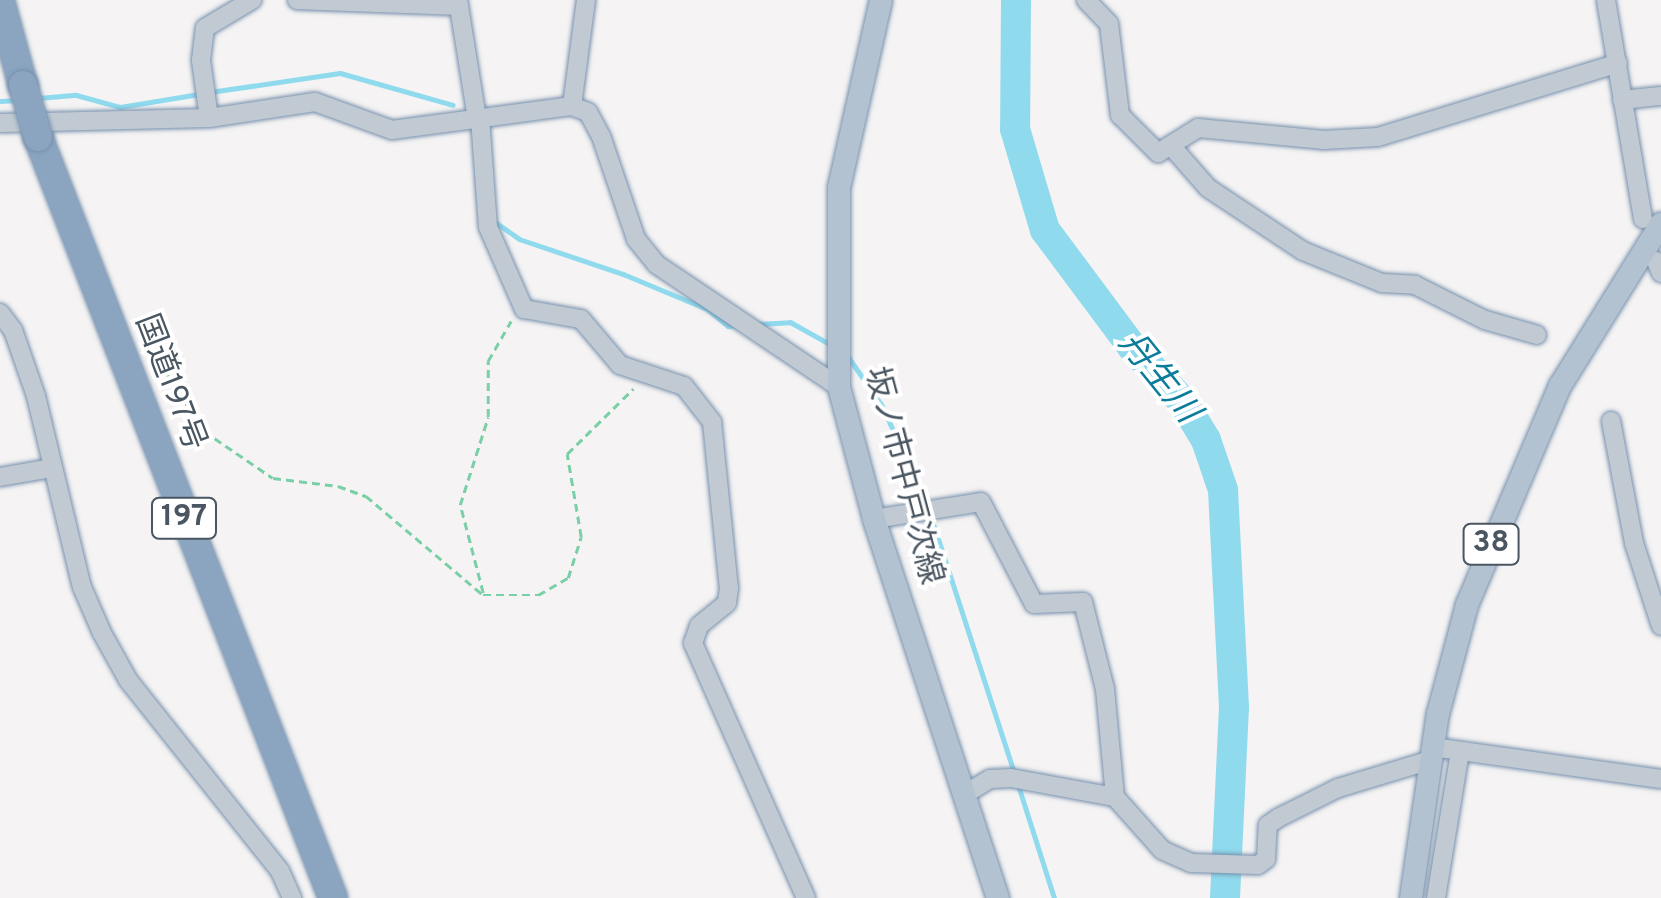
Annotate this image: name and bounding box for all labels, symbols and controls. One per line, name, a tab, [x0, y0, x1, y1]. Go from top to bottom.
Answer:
street label: 国道197号	[125, 309, 213, 457]
water label: 丹生川	[1109, 324, 1207, 432]
street label: 坂ノ市中戸次線	[854, 363, 950, 589]
road number: 197	[149, 493, 219, 543]
road number: 38	[1461, 519, 1521, 569]

